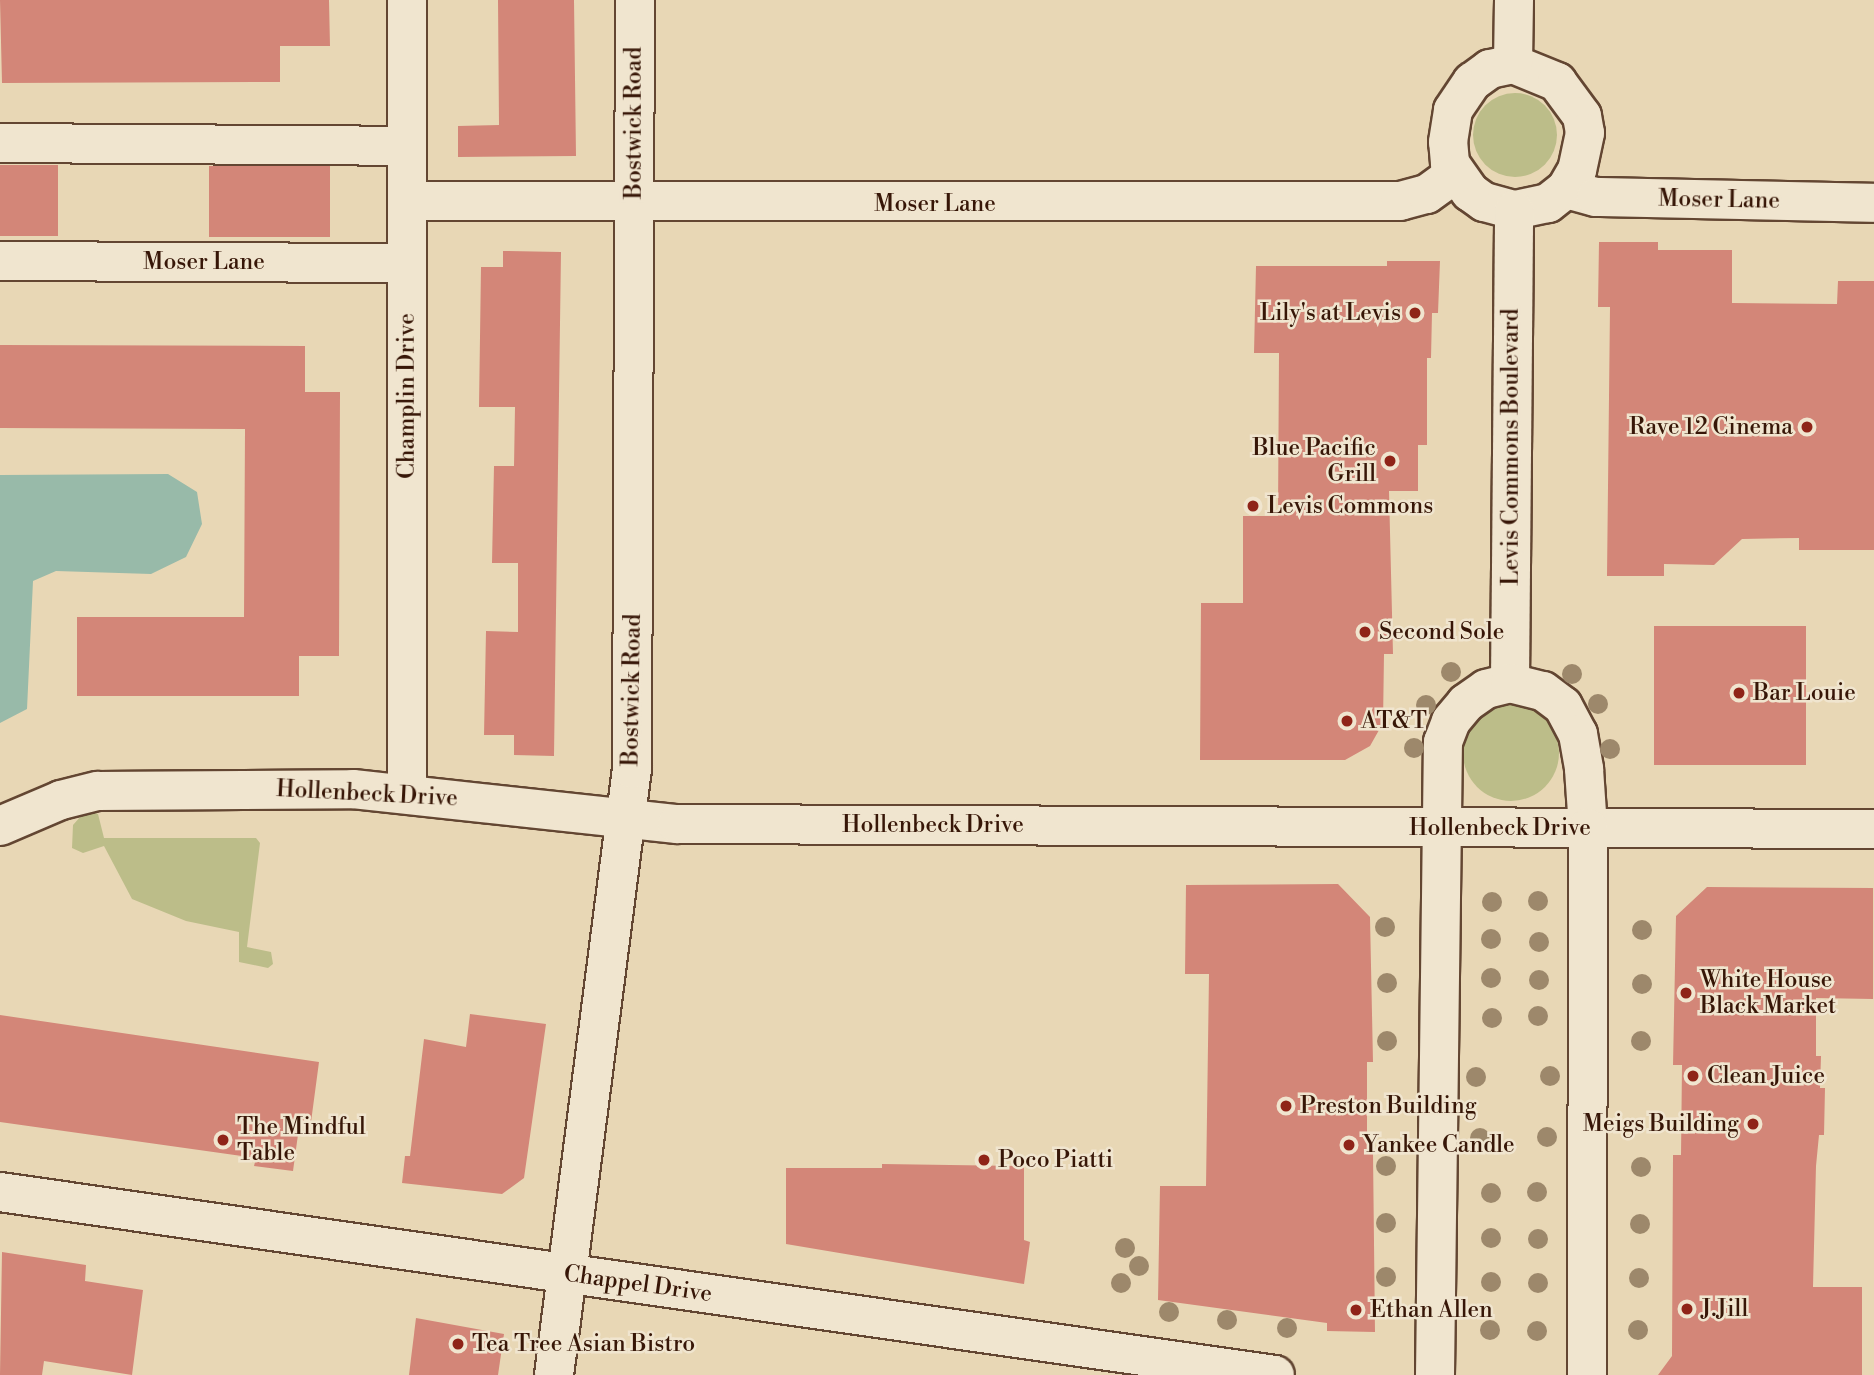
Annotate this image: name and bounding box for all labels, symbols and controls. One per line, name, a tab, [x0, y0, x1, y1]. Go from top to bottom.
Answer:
street label: Bostwick Road	[620, 47, 648, 199]
street label: Moser Lane	[1658, 185, 1780, 215]
street label: Moser Lane	[874, 190, 996, 218]
street label: Moser Lane	[143, 248, 265, 276]
place label: Lily's at Levis	[1260, 299, 1401, 327]
marker: Lily's at Levis	[1407, 305, 1423, 321]
street label: Levis Commons Boulevard	[1497, 308, 1525, 586]
street label: Champlin Drive	[393, 313, 421, 479]
place label: Rave 12 Cinema	[1629, 413, 1793, 441]
marker: Rave 12 Cinema	[1799, 419, 1815, 435]
place label: Blue Pacific Grill	[1252, 434, 1376, 488]
marker: Blue Pacific Grill	[1382, 453, 1398, 469]
place label: Levis Commons	[1267, 492, 1433, 520]
marker: Levis Commons	[1245, 498, 1261, 514]
street label: Bostwick Road	[617, 613, 647, 767]
place label: Second Sole	[1379, 618, 1504, 646]
marker: Second Sole	[1357, 624, 1373, 640]
place label: Bar Louie	[1753, 679, 1856, 707]
marker: Bar Louie	[1731, 685, 1747, 701]
place label: AT&T	[1361, 707, 1427, 735]
marker: AT&T	[1339, 713, 1355, 729]
street label: Hollenbeck Drive	[275, 775, 459, 813]
street label: Hollenbeck Drive	[842, 811, 1024, 839]
street label: Hollenbeck Drive	[1409, 814, 1591, 842]
place label: White House Black Market	[1700, 966, 1836, 1020]
marker: White House Black Market	[1678, 985, 1694, 1001]
place label: Clean Juice	[1707, 1062, 1825, 1090]
marker: Clean Juice	[1685, 1068, 1701, 1084]
place label: Preston Building	[1300, 1092, 1477, 1120]
marker: Preston Building	[1278, 1098, 1294, 1114]
place label: Meigs Building	[1583, 1110, 1739, 1138]
place label: The Mindful Table	[237, 1113, 366, 1167]
marker: Meigs Building	[1745, 1116, 1761, 1132]
place label: Yankee Candle	[1363, 1131, 1515, 1159]
marker: The Mindful Table	[215, 1132, 231, 1148]
marker: Yankee Candle	[1341, 1137, 1357, 1153]
place label: Poco Piatti	[998, 1146, 1113, 1174]
marker: Poco Piatti	[976, 1152, 992, 1168]
street label: Chappel Drive	[562, 1260, 714, 1308]
place label: J.Jill	[1701, 1295, 1748, 1323]
place label: Ethan Allen	[1370, 1296, 1493, 1324]
marker: J.Jill	[1679, 1301, 1695, 1317]
marker: Ethan Allen	[1348, 1302, 1364, 1318]
place label: Tea Tree Asian Bistro	[472, 1330, 695, 1358]
marker: Tea Tree Asian Bistro	[450, 1336, 466, 1352]

